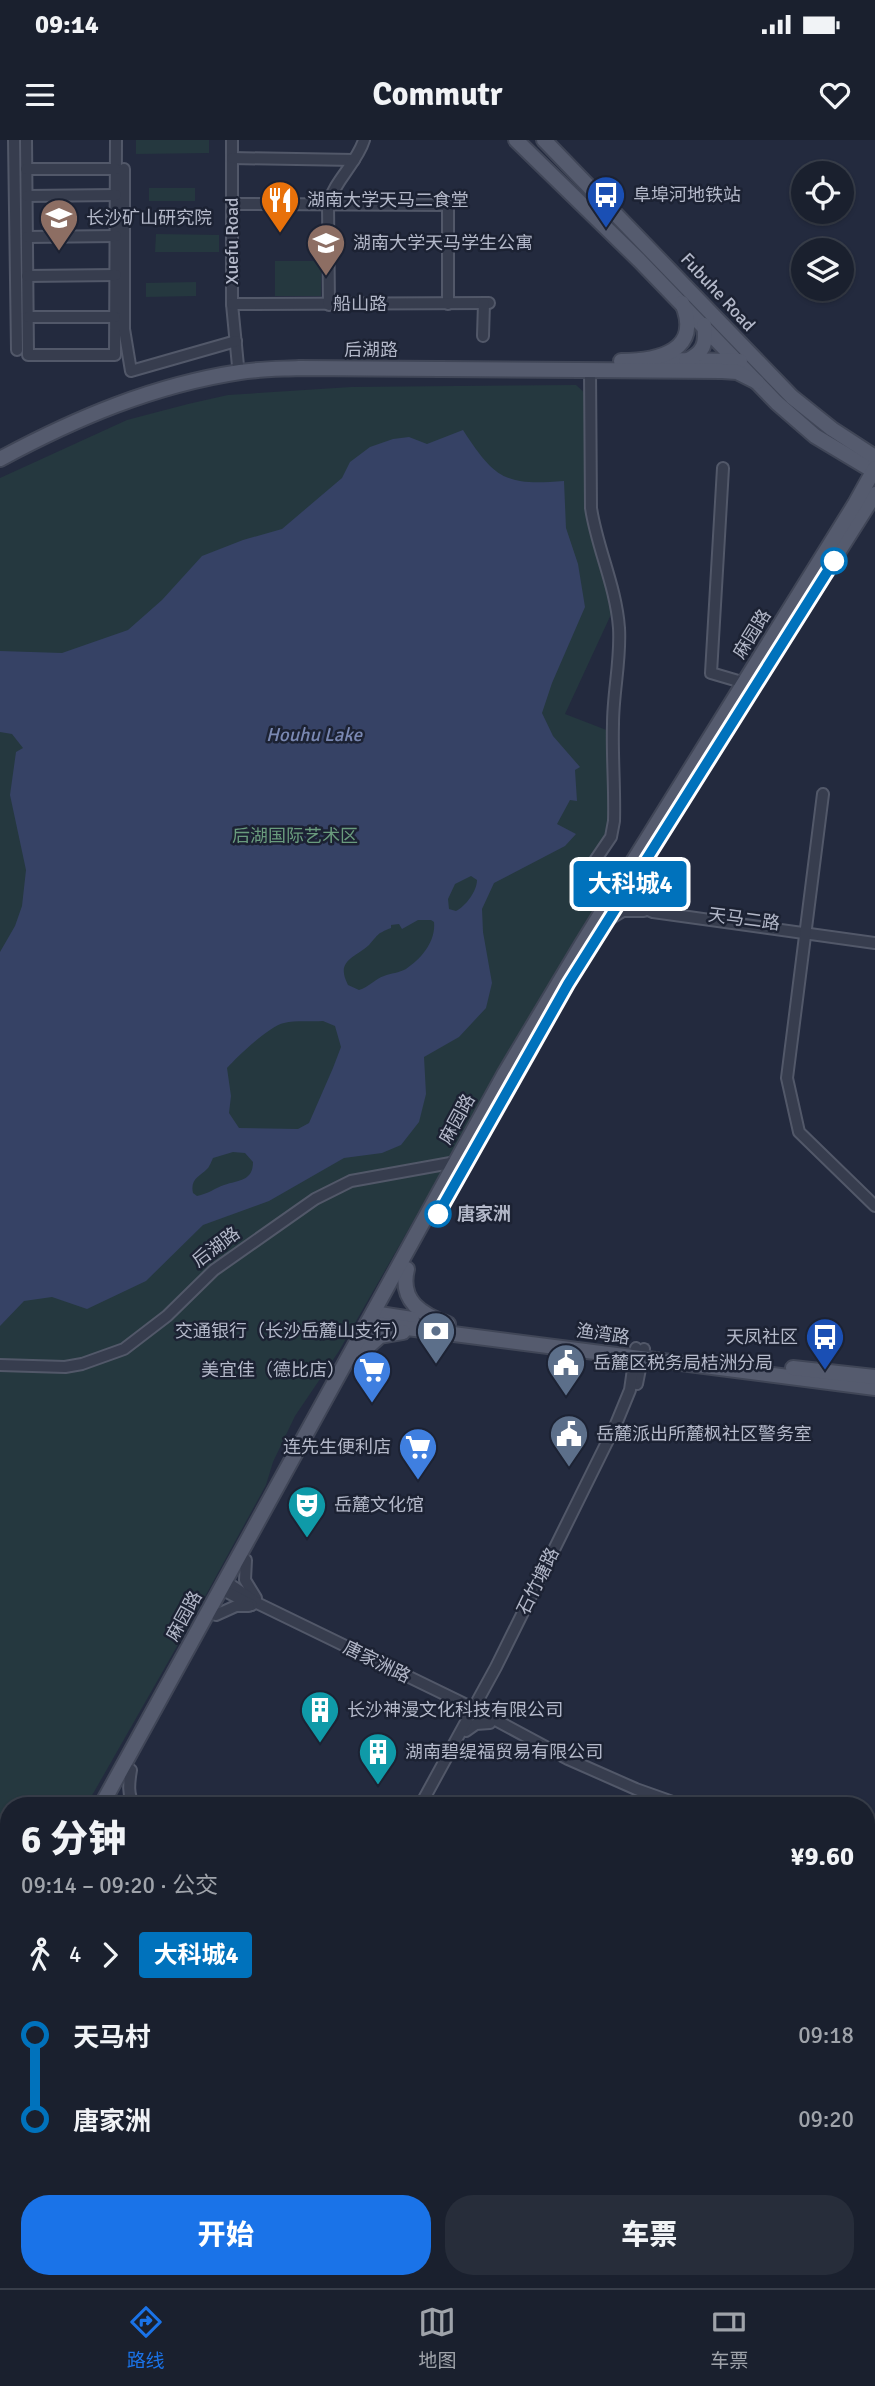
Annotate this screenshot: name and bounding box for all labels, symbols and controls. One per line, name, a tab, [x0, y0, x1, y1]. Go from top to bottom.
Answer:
text: 09:14	[35, 9, 99, 41]
text: Commutr	[372, 75, 503, 114]
icon: menu	[21, 76, 59, 114]
icon: heart	[816, 76, 854, 114]
map controls	[791, 161, 854, 301]
button: locate	[791, 161, 854, 224]
bus stop icon: 阜埠河地铁站	[585, 174, 627, 229]
restaurant icon: 湖南大学天马二食堂	[259, 179, 301, 234]
place label: 阜埠河地铁站	[633, 184, 741, 206]
place label: 湖南大学天马二食堂	[307, 189, 469, 211]
school or university icon: 长沙矿山研究院	[38, 197, 80, 252]
street label: Xuefu Road	[221, 197, 243, 285]
place label: 长沙矿山研究院	[86, 207, 212, 229]
school or university icon: 湖南大学天马学生公寓	[305, 222, 347, 277]
place label: 湖南大学天马学生公寓	[353, 232, 533, 254]
button: layers	[791, 238, 854, 301]
street label: Fubuhe Road	[676, 248, 760, 336]
street label: 船山路	[333, 293, 387, 315]
street label: 后湖路	[344, 339, 398, 361]
unlabelled marker	[821, 548, 847, 574]
street label: 麻园路	[728, 605, 776, 663]
water label: Houhu Lake	[266, 723, 363, 747]
park label: 后湖国际艺术区	[232, 825, 358, 847]
line badge: 大科城4	[581, 861, 679, 907]
text: 大科城4	[588, 869, 672, 899]
street label: 天马二路	[707, 904, 781, 934]
street label: 麻园路	[434, 1090, 480, 1148]
marker: 唐家洲	[425, 1201, 451, 1227]
place label: 唐家洲	[457, 1203, 511, 1225]
street label: 后湖路	[188, 1222, 244, 1272]
bank icon: 交通银行（长沙岳麓山支行）	[415, 1310, 457, 1365]
bus stop icon: 天凤社区	[804, 1316, 846, 1371]
street label: 渔湾路	[575, 1319, 631, 1349]
place label: 交通银行（长沙岳麓山支行）	[175, 1320, 409, 1342]
place label: 天凤社区	[726, 1326, 798, 1348]
public building icon: 岳麓区税务局桔洲分局	[545, 1342, 587, 1397]
supermarket icon: 美宜佳（德比店）	[351, 1349, 393, 1404]
place label: 岳麓区税务局桔洲分局	[593, 1352, 773, 1374]
place label: 美宜佳（德比店）	[201, 1359, 345, 1381]
public building icon: 岳麓派出所麓枫社区警务室	[548, 1413, 590, 1468]
place label: 岳麓派出所麓枫社区警务室	[596, 1423, 812, 1445]
supermarket icon: 连先生便利店	[397, 1426, 439, 1481]
place label: 连先生便利店	[283, 1436, 391, 1458]
theatre icon: 岳麓文化馆	[286, 1484, 328, 1539]
place label: 岳麓文化馆	[334, 1494, 424, 1516]
street label: 石竹塘路	[512, 1544, 564, 1618]
street label: 麻园路	[161, 1587, 207, 1645]
street label: 唐家洲路	[340, 1636, 414, 1688]
building icon: 长沙神漫文化科技有限公司	[299, 1689, 341, 1744]
place label: 长沙神漫文化科技有限公司	[347, 1699, 563, 1721]
building icon: 湖南碧缇福贸易有限公司	[357, 1731, 399, 1786]
place label: 湖南碧缇福贸易有限公司	[405, 1741, 603, 1763]
text: 6 分钟	[21, 1816, 126, 1863]
text: ¥9.60	[790, 1841, 854, 1873]
text: 09:14 – 09:20 · 公交	[21, 1871, 218, 1900]
icon: walk	[21, 1936, 59, 1974]
icon: forward	[91, 1936, 129, 1974]
text: 4	[69, 1940, 81, 1969]
text: 大科城4	[153, 1940, 238, 1970]
text: 09:18	[798, 2021, 854, 2050]
text: 天马村	[73, 2022, 151, 2054]
text: 09:20	[798, 2105, 854, 2134]
text: 唐家洲	[73, 2106, 151, 2138]
button: 开始	[21, 2195, 431, 2275]
button: 车票	[445, 2195, 854, 2275]
tab: 路线	[127, 2303, 165, 2373]
tab: 地图	[418, 2303, 456, 2373]
tab: 车票	[710, 2303, 748, 2373]

